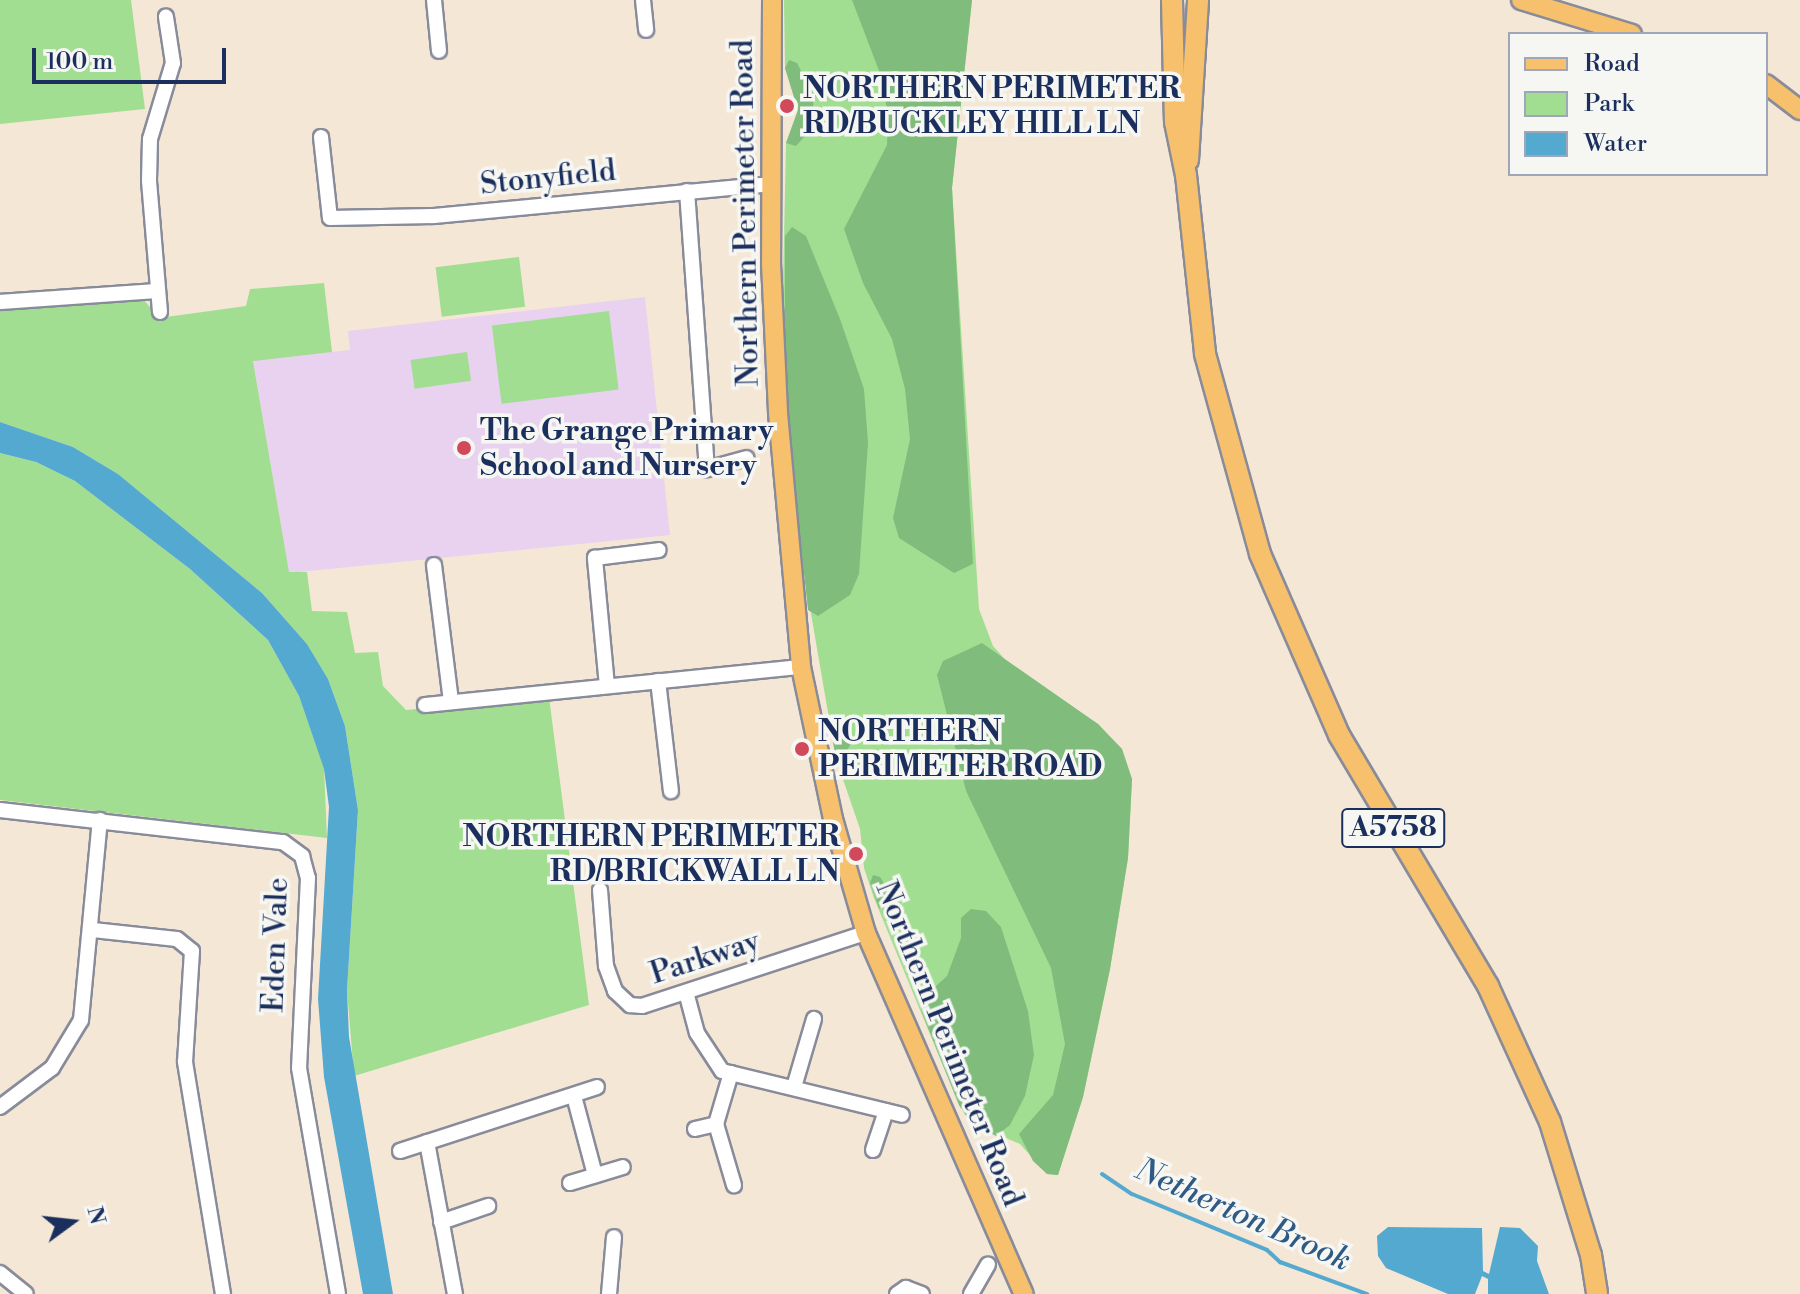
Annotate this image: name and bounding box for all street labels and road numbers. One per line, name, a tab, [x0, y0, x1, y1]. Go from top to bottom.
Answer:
street label: Northern Perimeter Road	[725, 39, 767, 387]
street label: Stonyfield	[478, 153, 618, 203]
road number: A5758	[1341, 804, 1445, 852]
street label: Northern Perimeter Road	[867, 876, 1031, 1212]
street label: Eden Vale	[256, 877, 296, 1013]
street label: Parkway	[646, 923, 764, 993]

